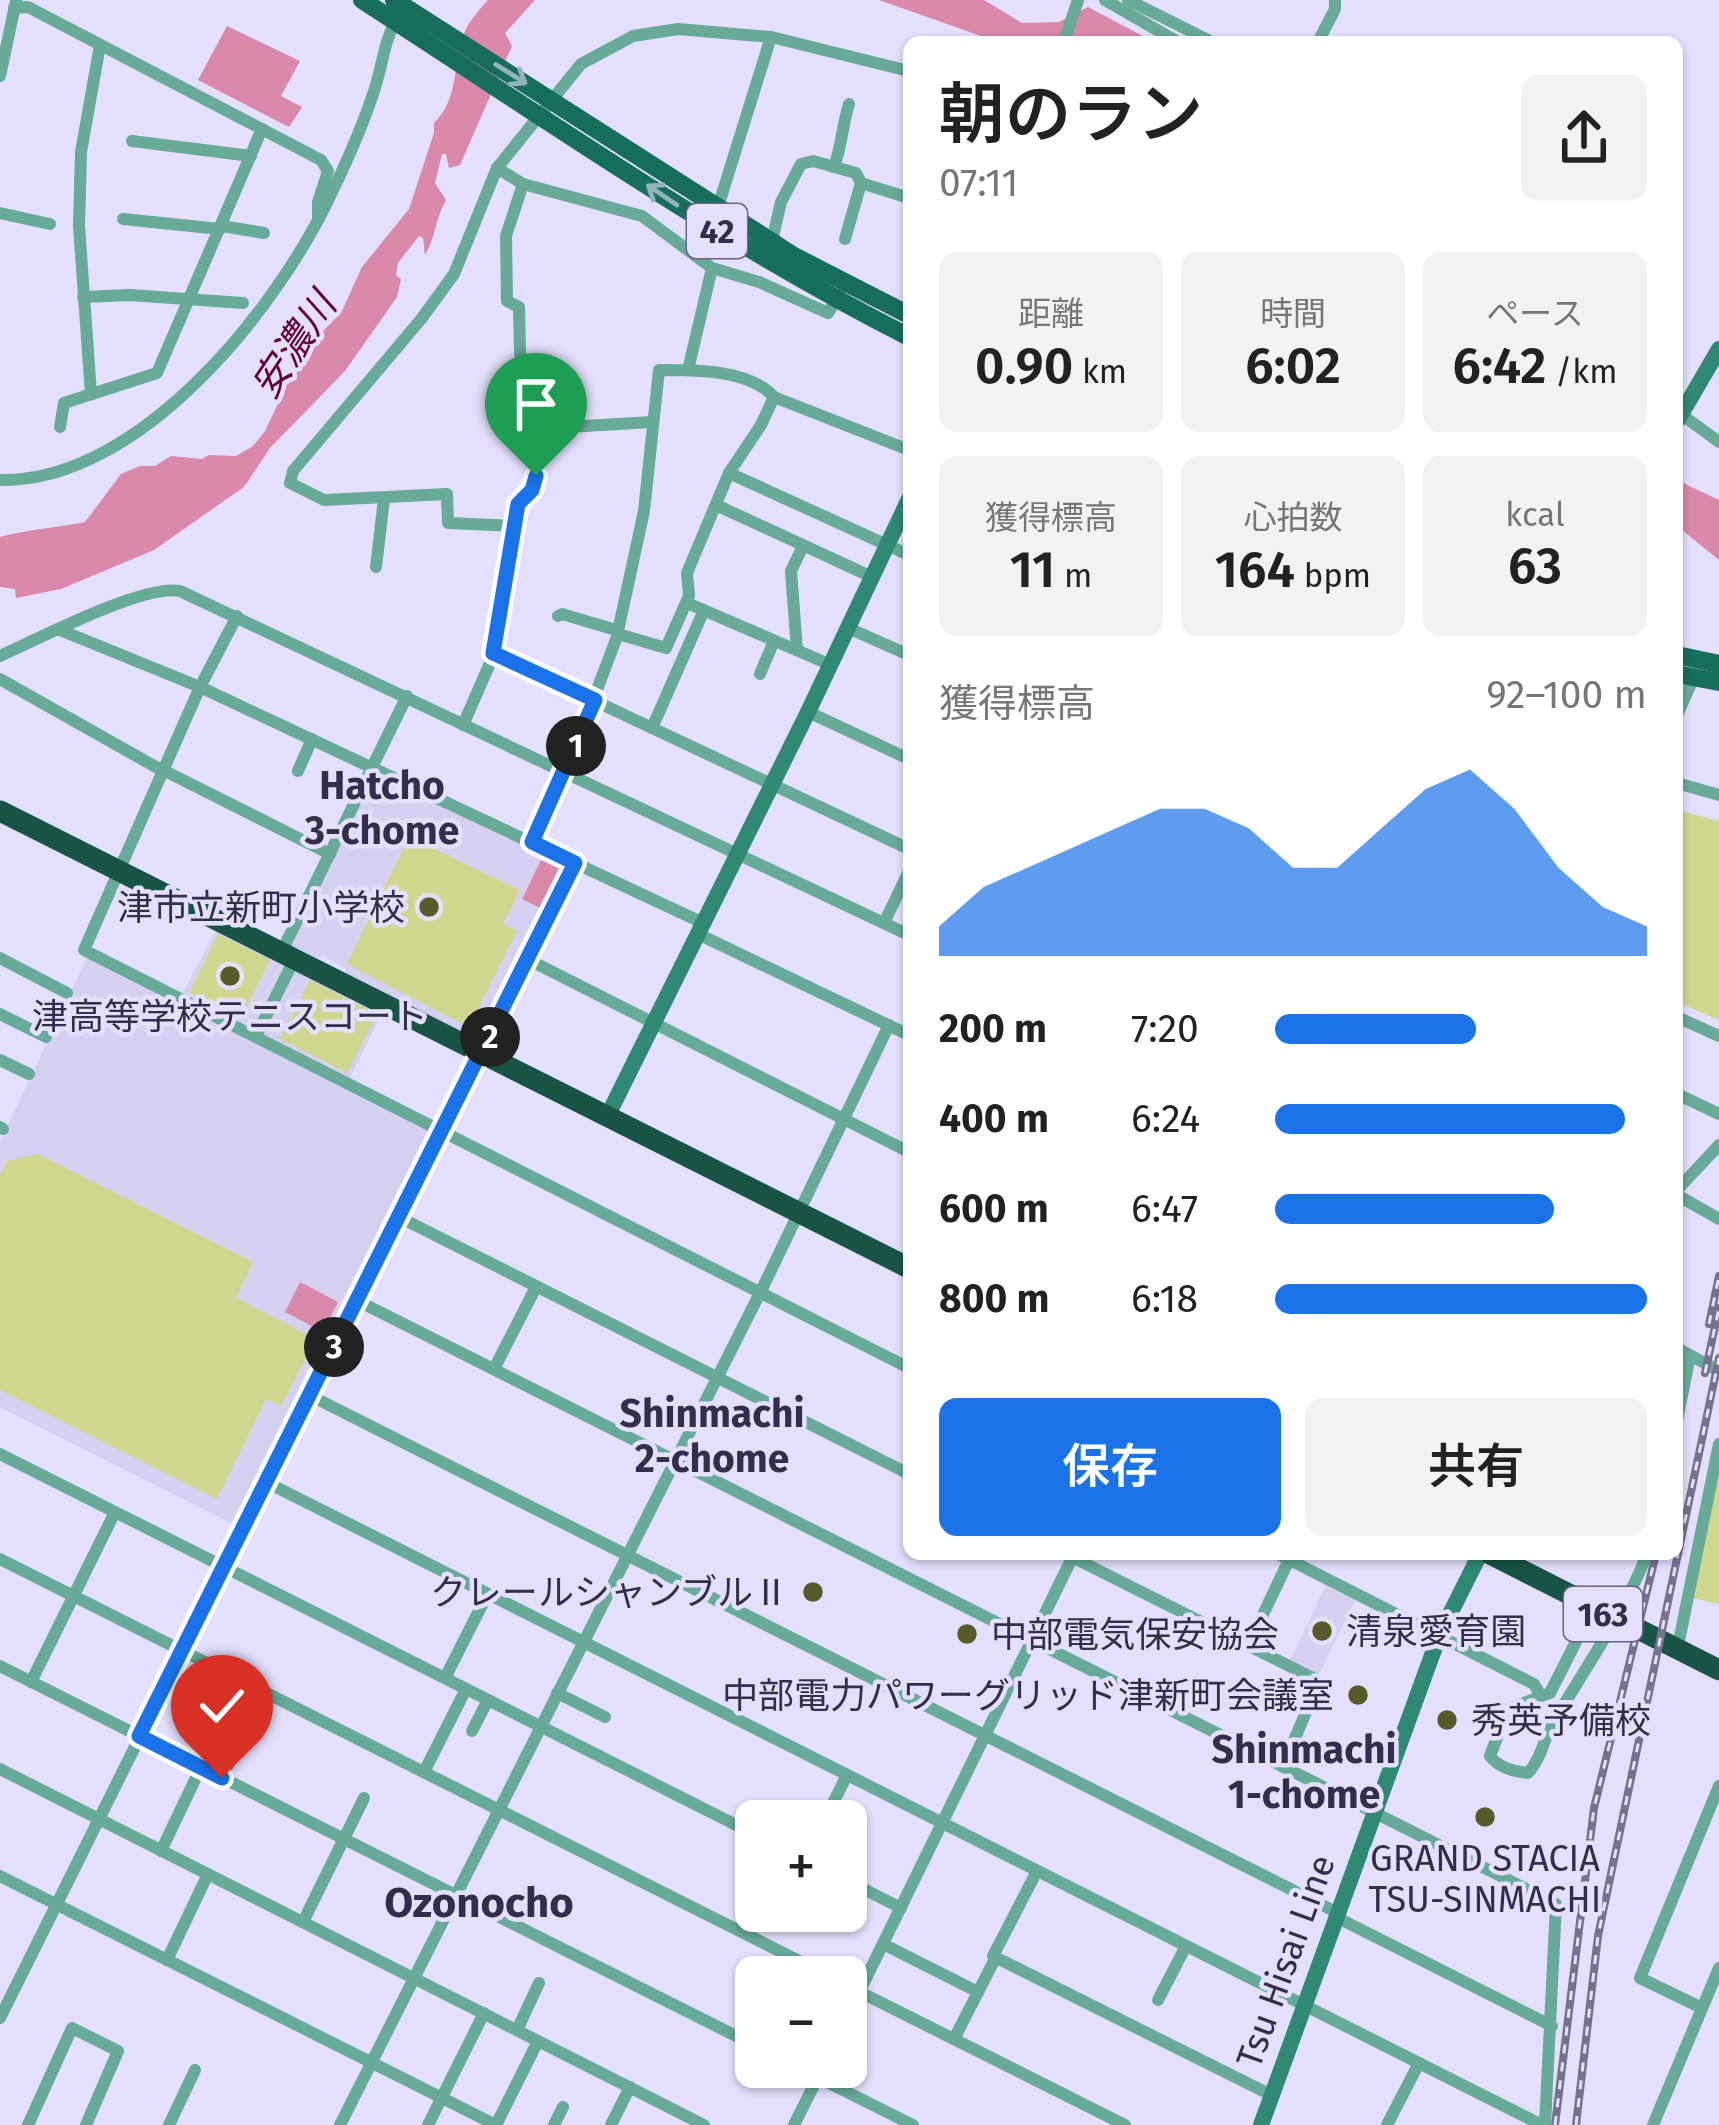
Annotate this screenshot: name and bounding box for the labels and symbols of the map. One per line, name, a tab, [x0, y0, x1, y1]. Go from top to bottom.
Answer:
one-way arrow	[493, 62, 527, 86]
one-way arrow	[646, 182, 680, 207]
road number: 42	[687, 204, 747, 258]
water label: 安濃川	[242, 281, 348, 407]
pin	[485, 353, 587, 476]
pin: 1	[546, 716, 606, 776]
district label: Hatcho 3-chome	[304, 763, 459, 854]
place label: 津市立新町小学校	[117, 886, 405, 930]
marker: 津市立新町小学校	[416, 894, 442, 920]
marker: 津高等学校テニスコート	[217, 963, 243, 989]
place label: 津高等学校テニスコート	[32, 995, 428, 1039]
pin: 2	[460, 1007, 520, 1067]
pin: 3	[304, 1317, 364, 1377]
district label: Shinmachi 2-chome	[620, 1391, 804, 1482]
place label: クレールシャンブルⅡ	[430, 1571, 789, 1615]
marker: クレールシャンブルⅡ	[800, 1579, 826, 1605]
road number: 163	[1564, 1587, 1642, 1641]
place label: 清泉愛育園	[1346, 1610, 1526, 1654]
place label: 中部電気保安協会	[991, 1613, 1279, 1657]
marker: 清泉愛育園	[1309, 1618, 1335, 1644]
marker: 中部電気保安協会	[954, 1621, 980, 1647]
pin	[171, 1655, 273, 1778]
place label: 中部電力パワーグリッド津新町会議室	[722, 1674, 1334, 1718]
marker: 中部電力パワーグリッド津新町会議室	[1345, 1682, 1371, 1708]
place label: 秀英予備校	[1471, 1699, 1651, 1743]
marker: 秀英予備校	[1434, 1707, 1460, 1733]
district label: Shinmachi 1-chome	[1212, 1727, 1396, 1818]
marker: GRAND STACIA TSU-SINMACHI	[1472, 1804, 1498, 1830]
place label: GRAND STACIA TSU-SINMACHI	[1369, 1837, 1601, 1922]
street label: Tsu Hisai Line	[1227, 1849, 1345, 2074]
district label: Ozonocho	[384, 1878, 574, 1928]

